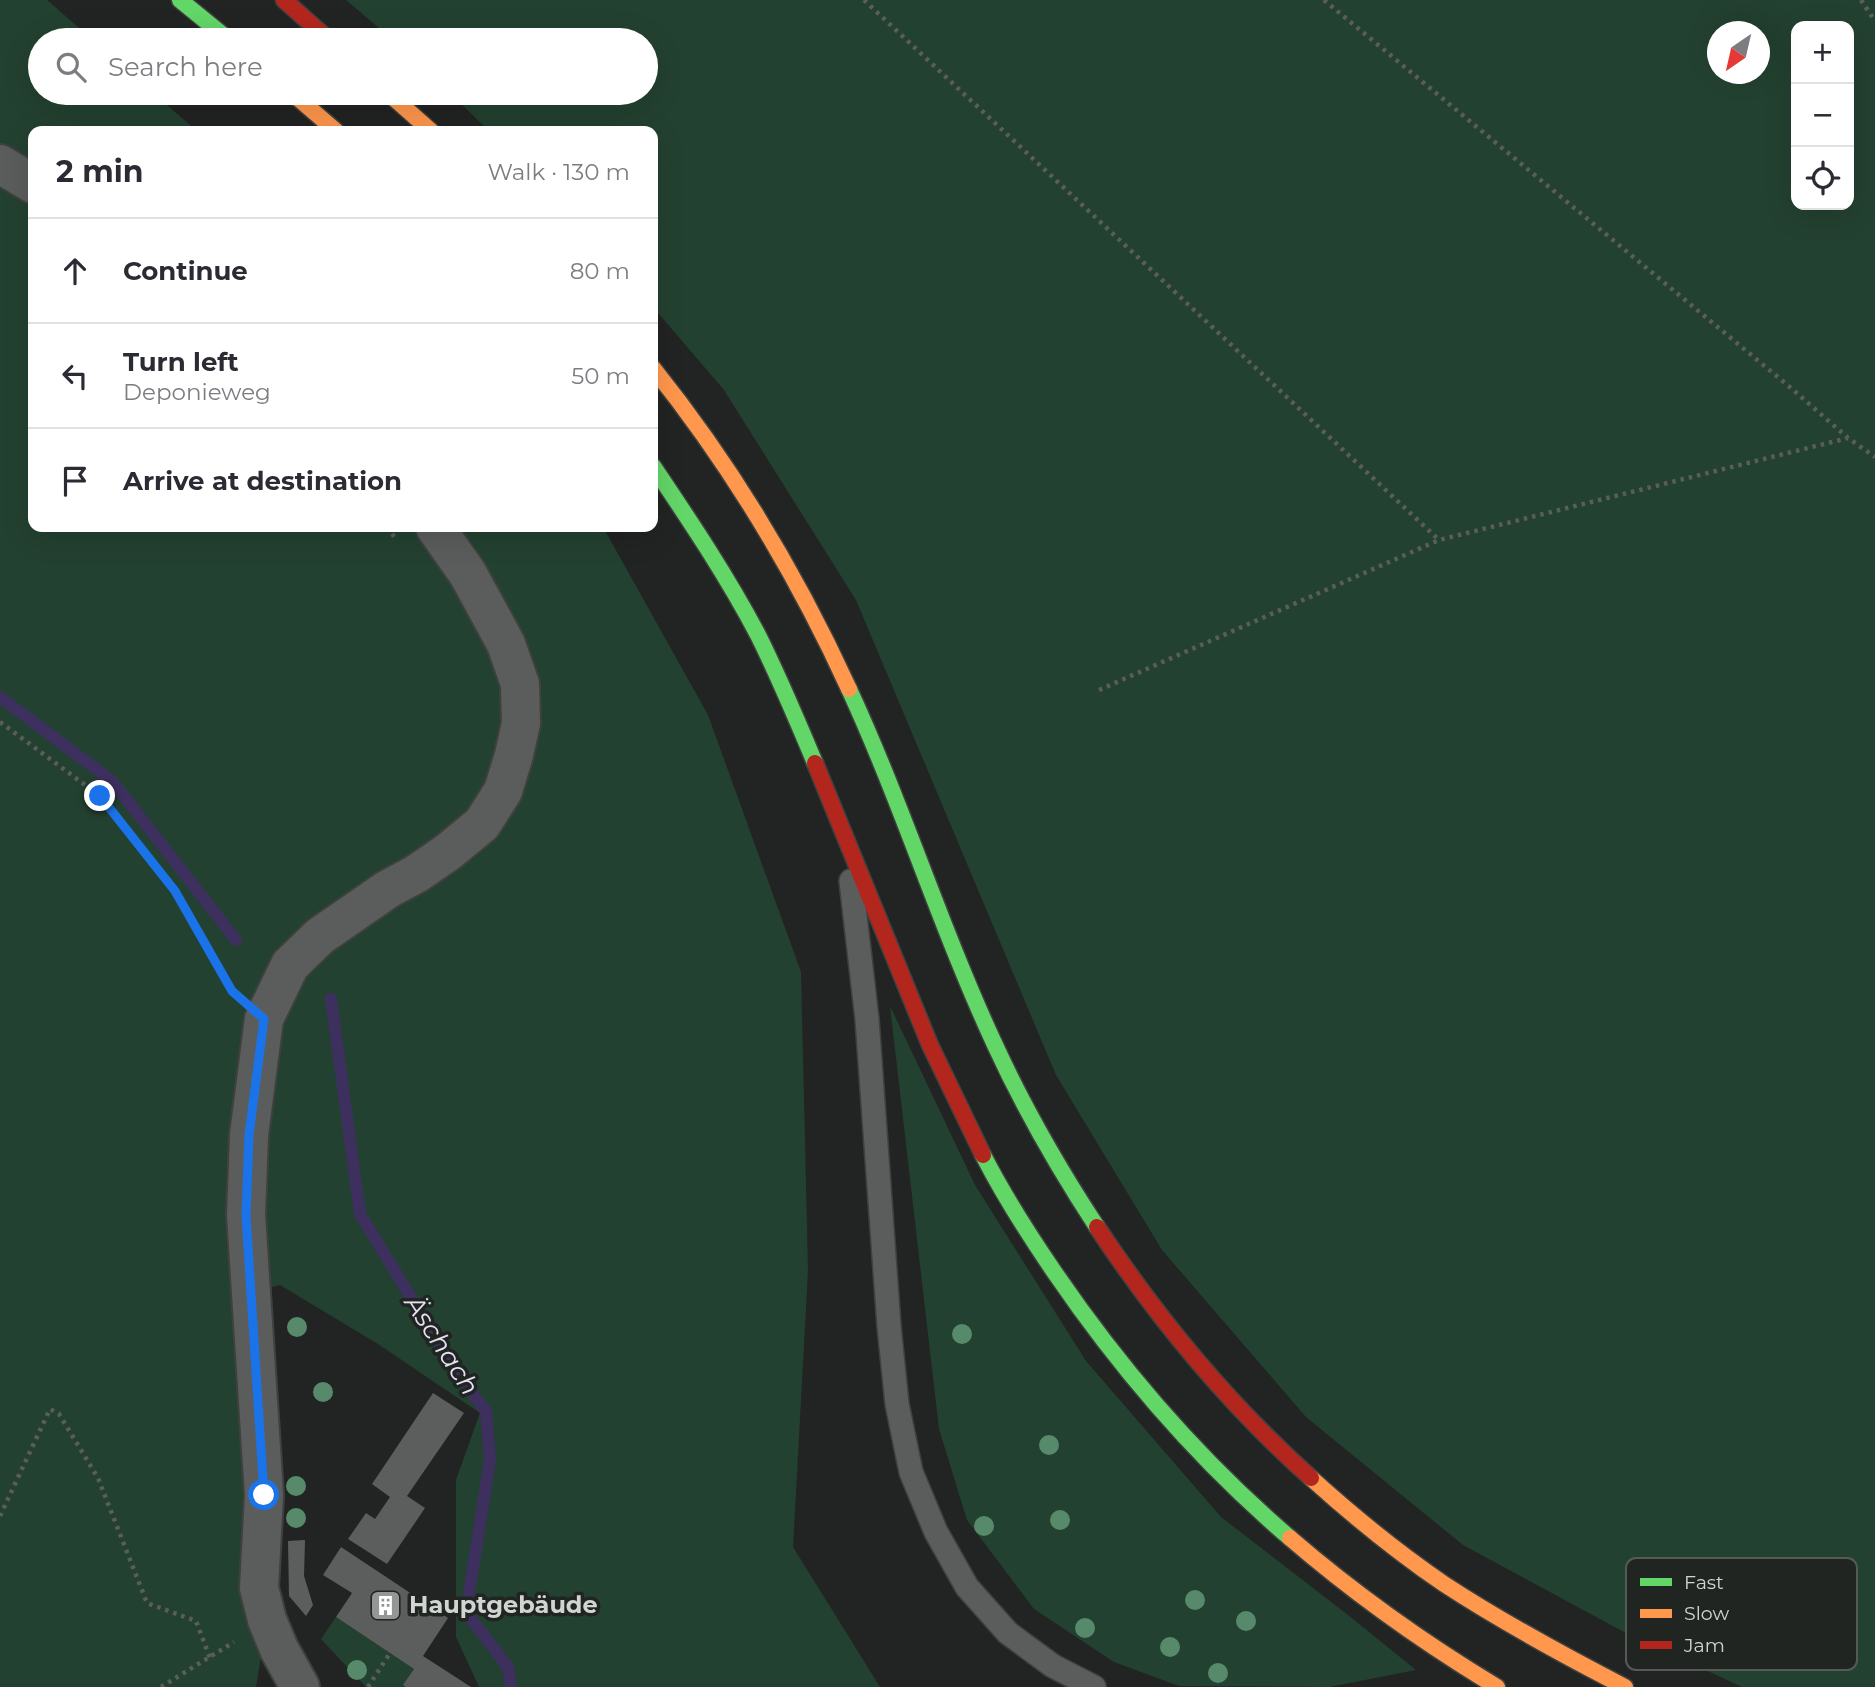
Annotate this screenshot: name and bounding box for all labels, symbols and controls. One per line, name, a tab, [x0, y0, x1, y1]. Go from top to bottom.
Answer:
north arrow	[1707, 21, 1770, 84]
map controls	[1791, 21, 1854, 210]
button: +	[1791, 21, 1854, 84]
search box	[28, 28, 658, 105]
icon: search	[52, 48, 90, 86]
text: Search here	[108, 51, 263, 83]
button: −	[1791, 84, 1854, 147]
button: locate	[1791, 147, 1854, 210]
text: 2 min	[56, 153, 143, 190]
text: Walk · 130 m	[487, 158, 630, 186]
icon: ahead	[56, 252, 94, 290]
text: Continue	[123, 255, 248, 287]
text: 80 m	[570, 257, 630, 285]
text: Turn left	[123, 346, 239, 378]
icon: left	[56, 357, 94, 395]
text: 50 m	[571, 362, 630, 390]
text: Deponieweg	[123, 378, 271, 406]
icon: arrive	[56, 462, 94, 500]
text: Arrive at destination	[123, 465, 402, 497]
route end	[84, 780, 115, 811]
water label: Äschach	[397, 1287, 486, 1401]
route start	[248, 1479, 279, 1510]
legend	[1626, 1558, 1857, 1670]
text: Fast	[1684, 1571, 1724, 1594]
building icon: Hauptgebäude	[369, 1588, 403, 1622]
place label: Hauptgebäude	[409, 1590, 598, 1619]
text: Slow	[1684, 1602, 1729, 1625]
text: Jam	[1683, 1634, 1725, 1657]

